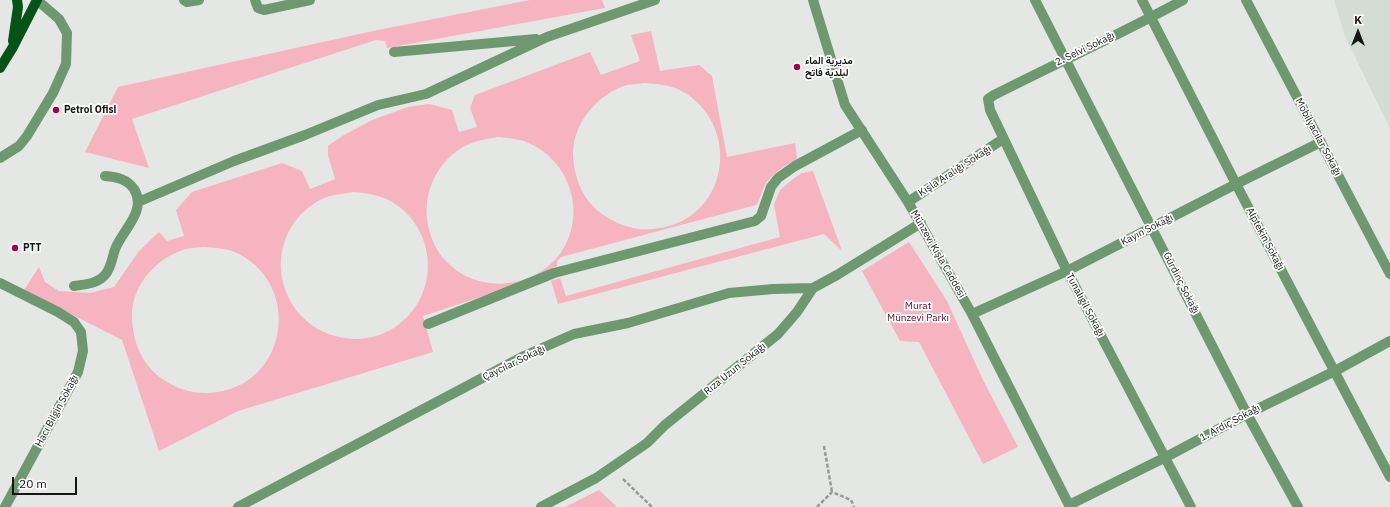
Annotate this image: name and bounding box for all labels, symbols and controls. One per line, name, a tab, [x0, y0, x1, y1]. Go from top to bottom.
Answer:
north arrow	[1338, 12, 1378, 52]
text: K	[1354, 13, 1362, 27]
street label: 2. Selvi Sokağı	[1053, 29, 1117, 69]
place label: مديرية الماء لبلدية فاتح	[805, 55, 853, 78]
marker: مديرية الماء لبلدية فاتح	[792, 62, 802, 72]
street label: Mobilyacılar Sokağı	[1292, 96, 1344, 178]
place label: Petrol Ofisi	[64, 104, 116, 116]
marker: Petrol Ofisi	[51, 105, 61, 115]
street label: Kışla Aralığı Sokağı	[916, 143, 994, 199]
street label: Alptekin Sokağı	[1243, 206, 1287, 272]
street label: Münzevi Kışla Caddesi	[908, 208, 968, 300]
street label: Kayın Sokağı	[1119, 212, 1175, 248]
place label: PTT	[23, 242, 41, 254]
marker: PTT	[10, 243, 20, 253]
street label: Gürdinç Sokağı	[1160, 250, 1202, 316]
street label: Tunalıgil Sokağı	[1063, 271, 1107, 339]
park label: Murat Münzevi Parkı	[887, 300, 949, 324]
street label: Rıza Uzun Sokağı	[702, 340, 768, 398]
street label: Çaycılar Sokağı	[481, 343, 547, 383]
street label: Hacı Bilgin Sokağı	[33, 373, 81, 449]
street label: 1. Ardıç Sokağı	[1198, 402, 1262, 444]
scale bar	[14, 469, 79, 495]
text: 20 m	[19, 476, 47, 491]

